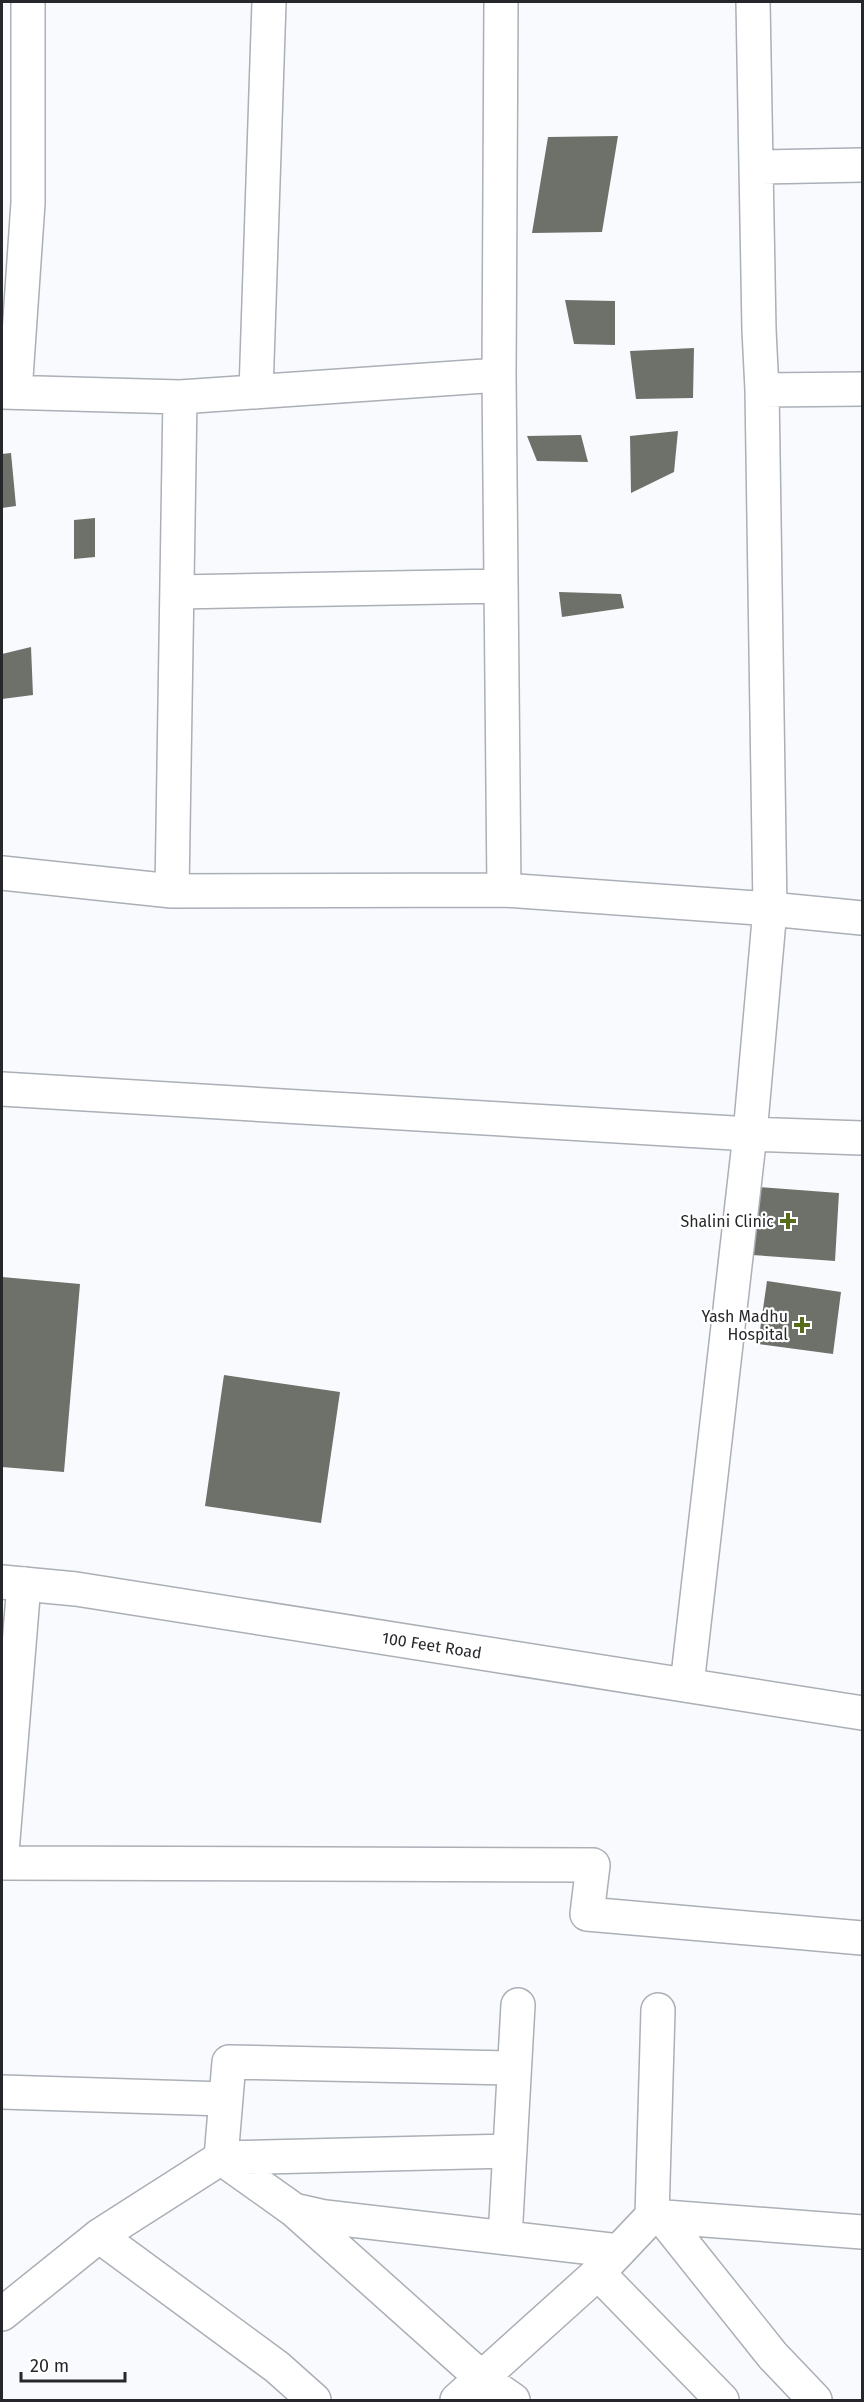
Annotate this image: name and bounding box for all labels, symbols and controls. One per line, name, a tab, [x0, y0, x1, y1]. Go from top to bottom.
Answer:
place label: Shalini Clinic	[680, 1212, 774, 1231]
marker: Shalini Clinic	[779, 1212, 797, 1230]
place label: Yash Madhu Hospital	[701, 1307, 788, 1344]
marker: Yash Madhu Hospital	[793, 1316, 811, 1334]
street label: 100 Feet Road	[381, 1628, 483, 1663]
scale bar	[21, 2345, 124, 2383]
text: 20 m	[30, 2355, 69, 2377]

